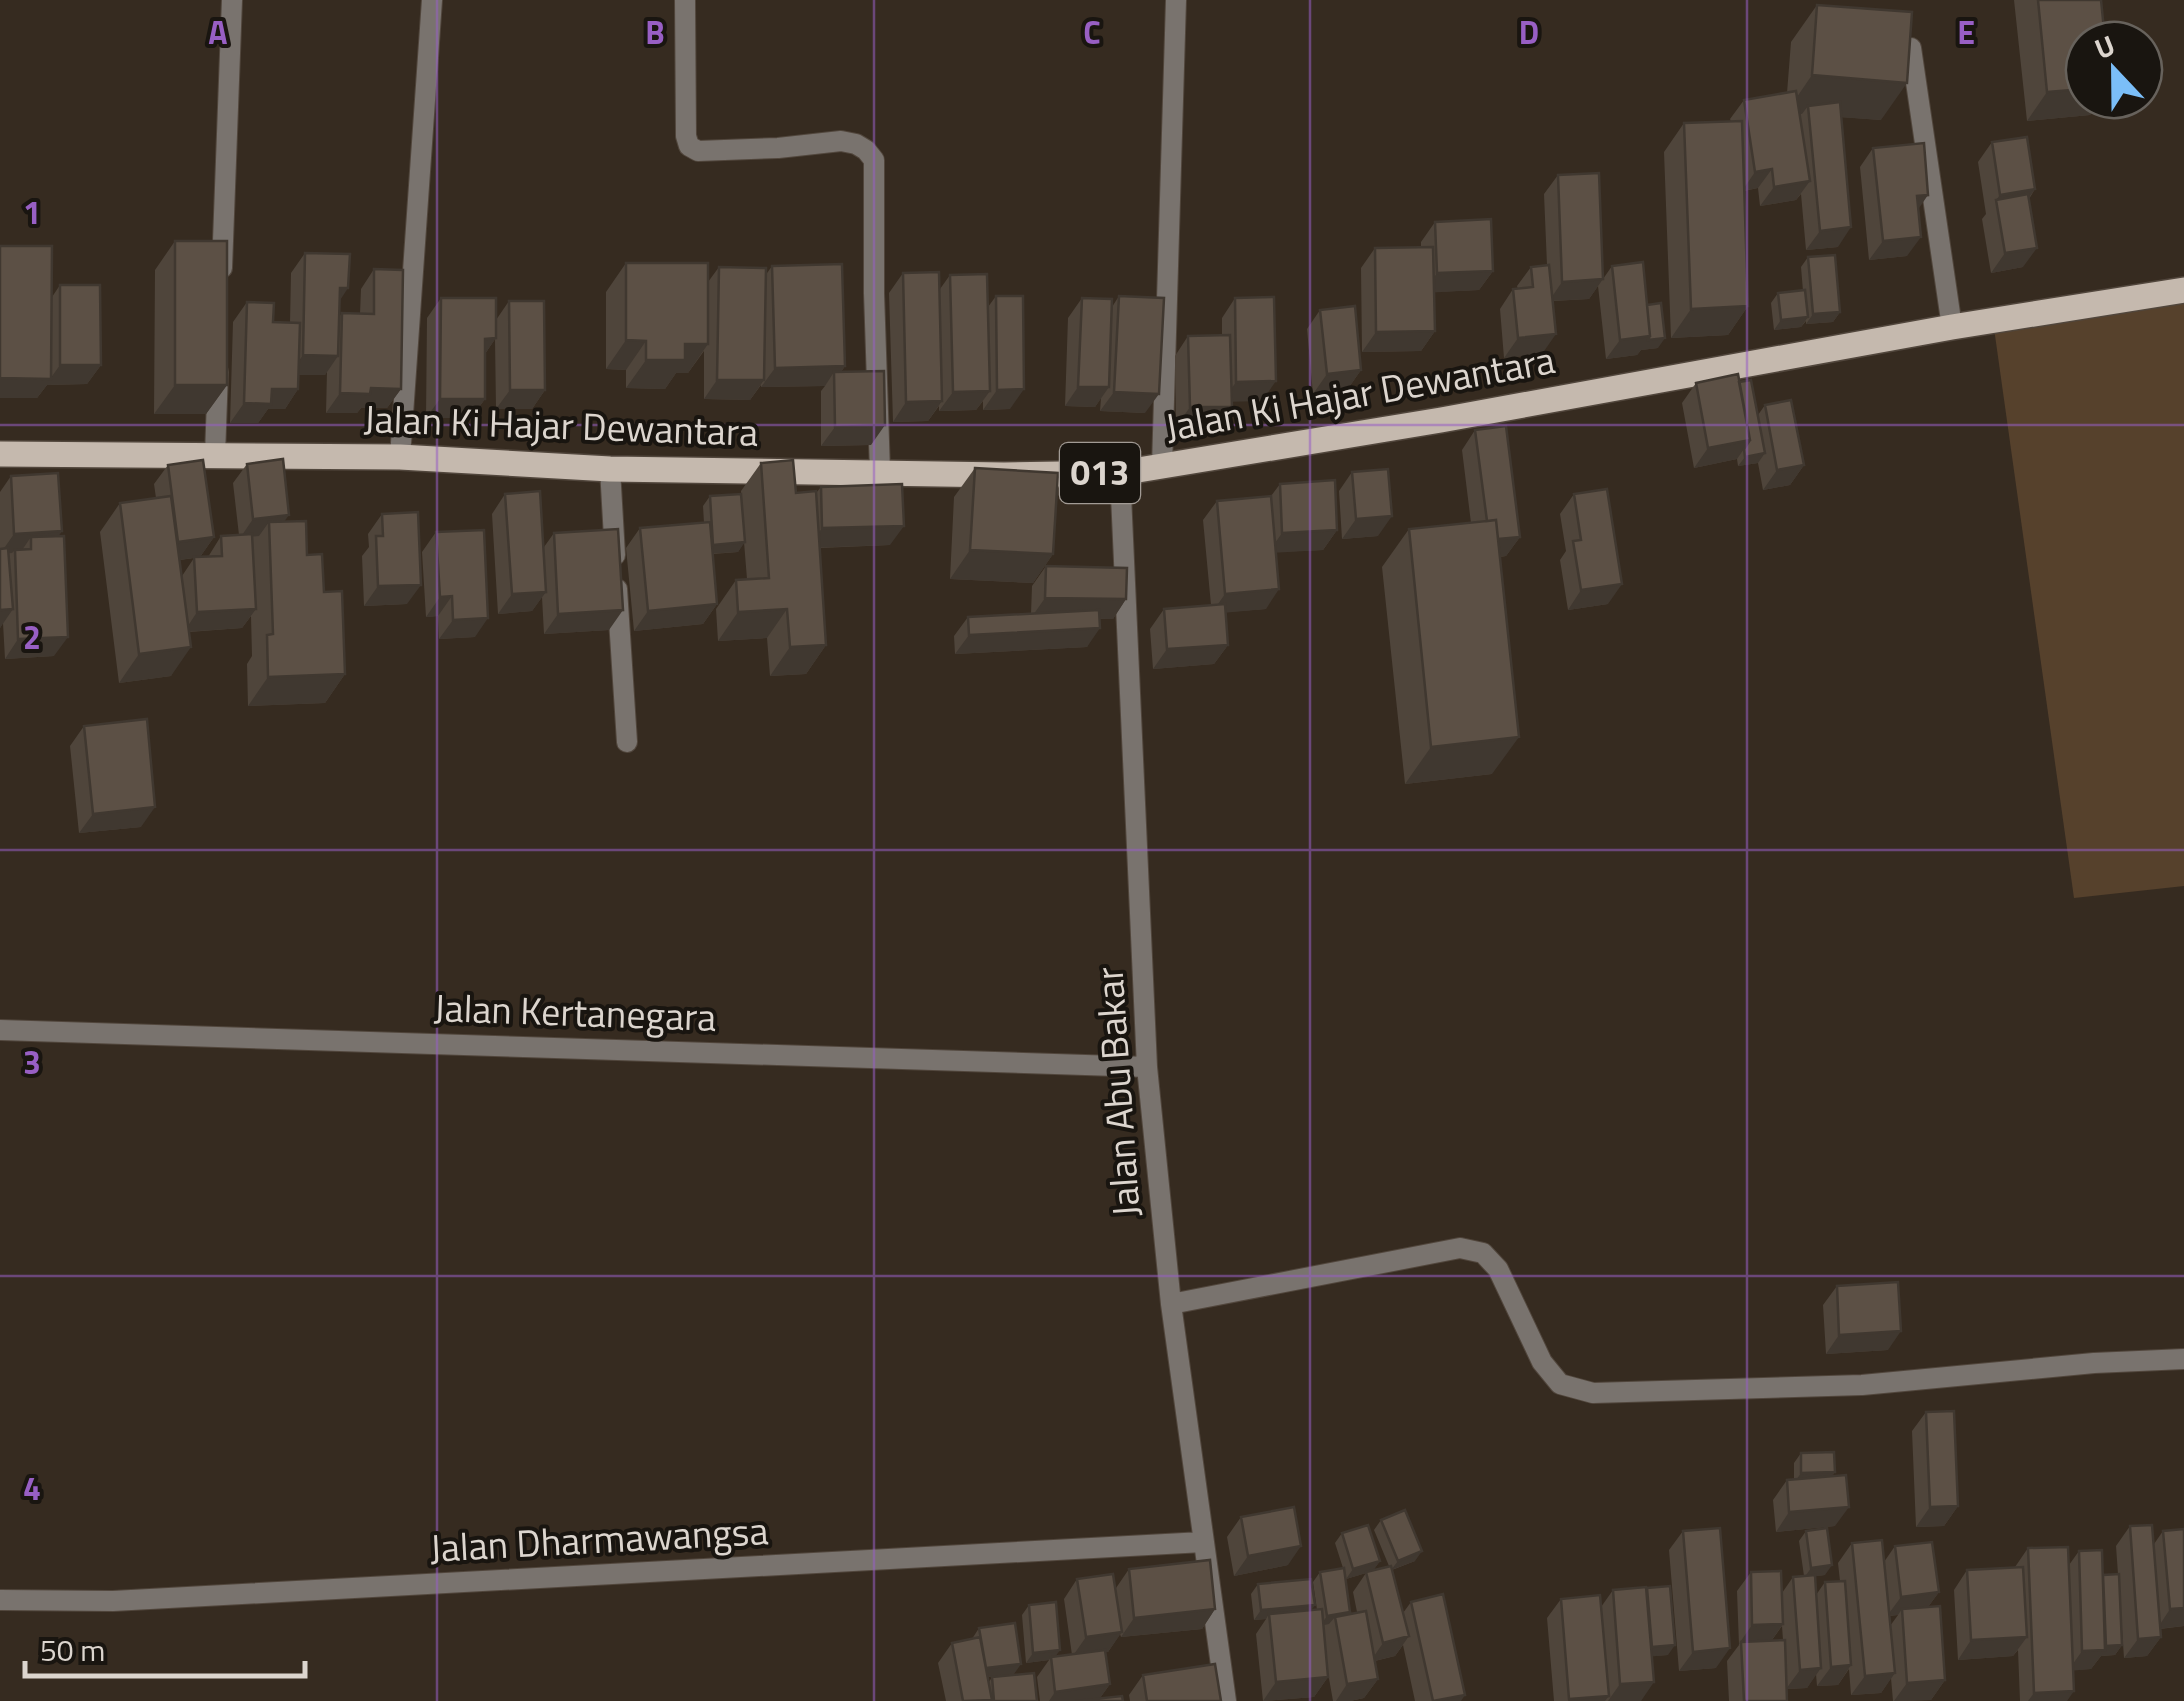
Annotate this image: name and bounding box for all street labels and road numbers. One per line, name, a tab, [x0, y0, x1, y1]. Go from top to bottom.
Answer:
street label: Jalan Ki Hajar Dewantara	[1160, 330, 1559, 456]
street label: Jalan Ki Hajar Dewantara	[363, 389, 759, 461]
road number: 013	[1060, 443, 1140, 503]
street label: Jalan Abu Bakar	[1079, 965, 1155, 1219]
street label: Jalan Kertanegara	[433, 978, 717, 1046]
street label: Jalan Dharmawangsa	[428, 1501, 770, 1577]

